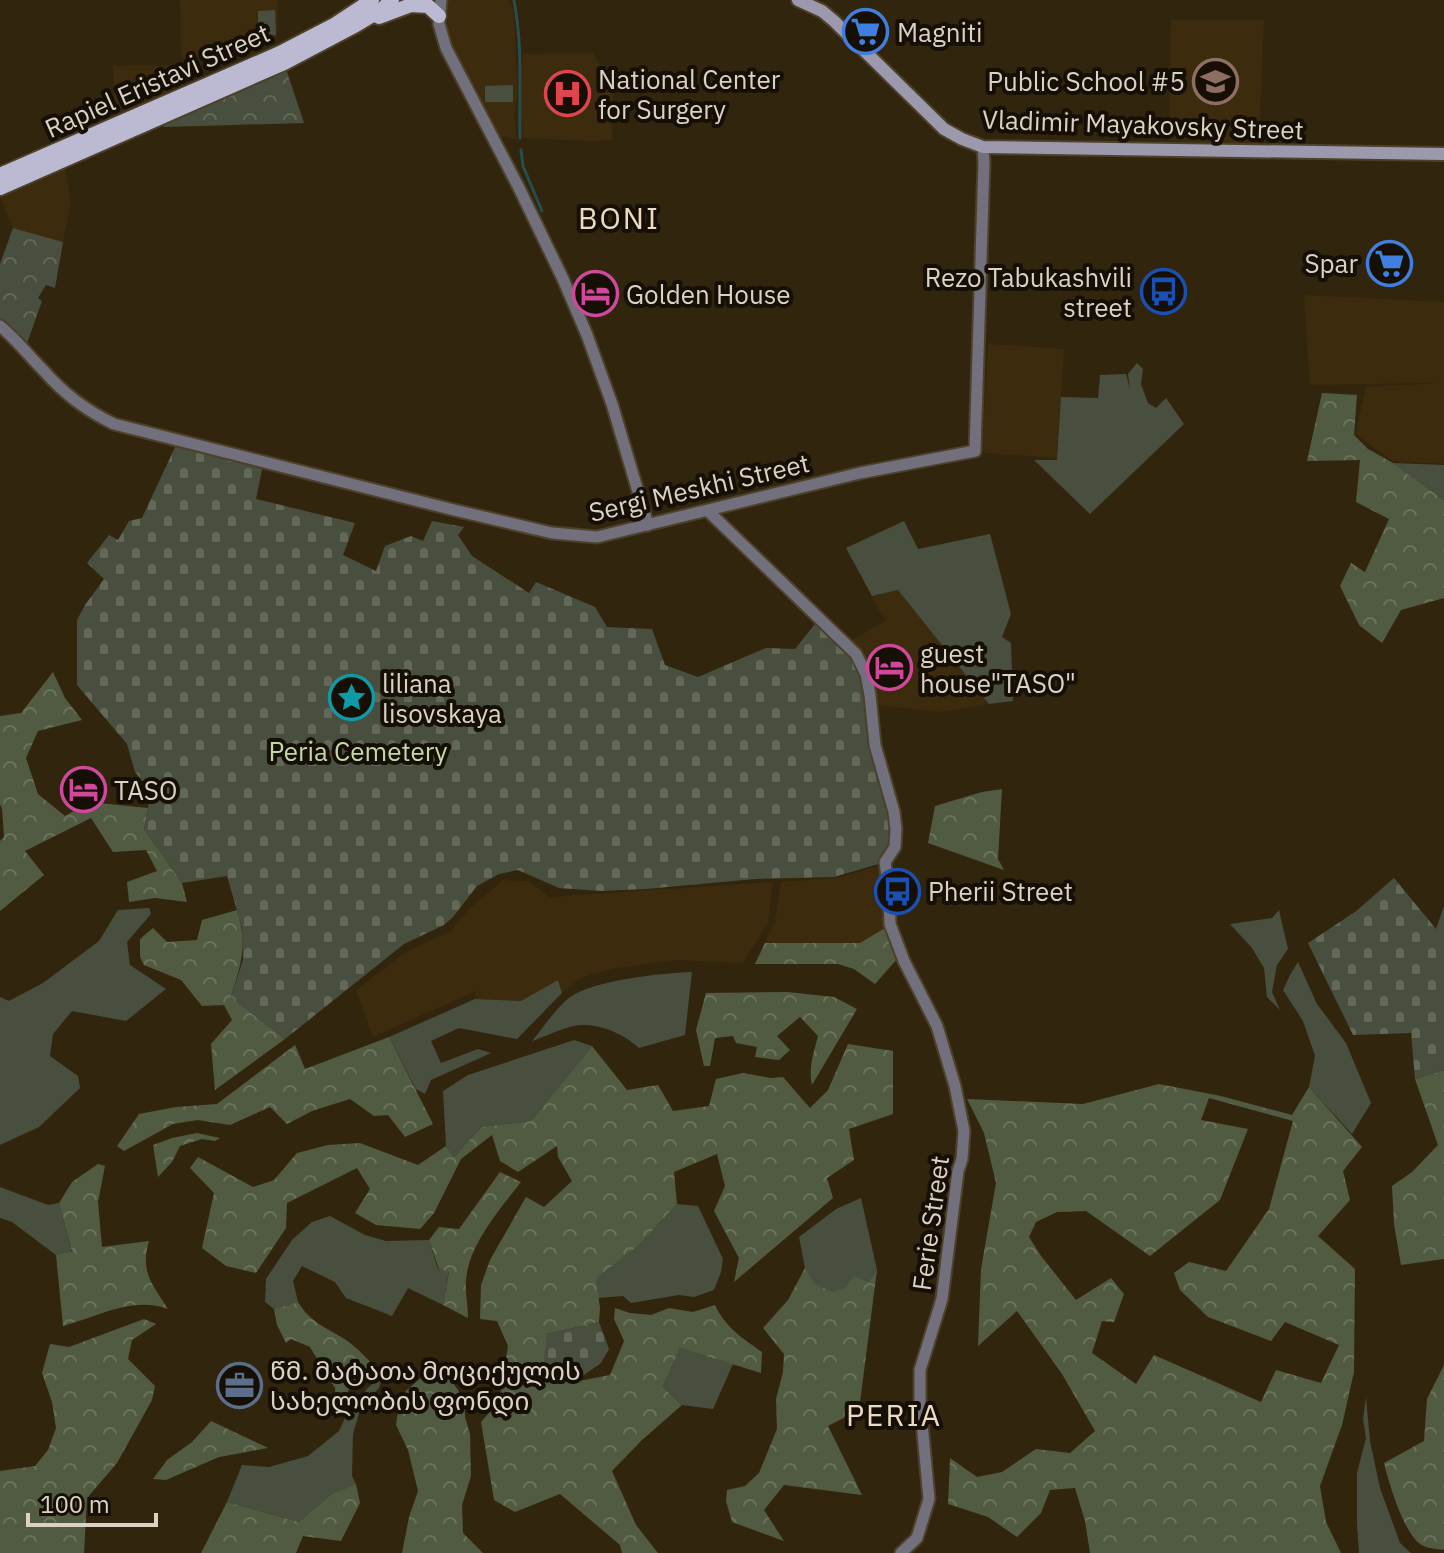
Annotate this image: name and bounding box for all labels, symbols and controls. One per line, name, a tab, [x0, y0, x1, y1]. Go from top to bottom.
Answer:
supermarket icon: Magniti	[842, 8, 890, 56]
street label: Rapiel Eristavi Street	[39, 15, 275, 145]
place label: Magniti	[897, 15, 983, 49]
school or university icon: Public School #5	[1192, 57, 1240, 105]
place label: National Center for Surgery	[598, 62, 781, 126]
place label: Public School #5	[987, 64, 1185, 98]
hospital icon: National Center for Surgery	[543, 70, 591, 118]
street label: Vladimir Mayakovsky Street	[982, 101, 1304, 147]
district label: BONI	[578, 198, 660, 237]
supermarket icon: Spar	[1365, 239, 1413, 287]
place label: Spar	[1304, 246, 1358, 280]
place label: Rezo Tabukashvili street	[925, 260, 1132, 324]
bus stop icon: Rezo Tabukashvili street	[1139, 268, 1187, 316]
hotel icon: Golden House	[571, 270, 619, 318]
place label: Golden House	[626, 277, 791, 311]
street label: Sergi Meskhi Street	[585, 445, 813, 529]
place label: guest house"TASO"	[920, 636, 1076, 700]
hotel icon: guest house"TASO"	[865, 644, 913, 692]
place label: liliana lisovskaya	[382, 666, 502, 730]
place icon: liliana lisovskaya	[327, 674, 375, 722]
park label: Peria Cemetery	[268, 734, 448, 768]
hotel icon: TASO	[59, 766, 107, 814]
place label: TASO	[114, 773, 177, 807]
bus stop icon: Pherii Street	[873, 867, 921, 915]
place label: Pherii Street	[928, 874, 1073, 908]
street label: Ferie Street	[904, 1153, 956, 1293]
place label: წმ. მატათა მოციქულის სახელობის ფონდი	[270, 1353, 581, 1417]
office icon: წმ. მატათა მოციქულის სახელობის ფონდი	[215, 1361, 263, 1409]
district label: PERIA	[846, 1395, 942, 1434]
scale bar	[28, 1477, 156, 1527]
text: 100 m	[40, 1488, 110, 1520]

